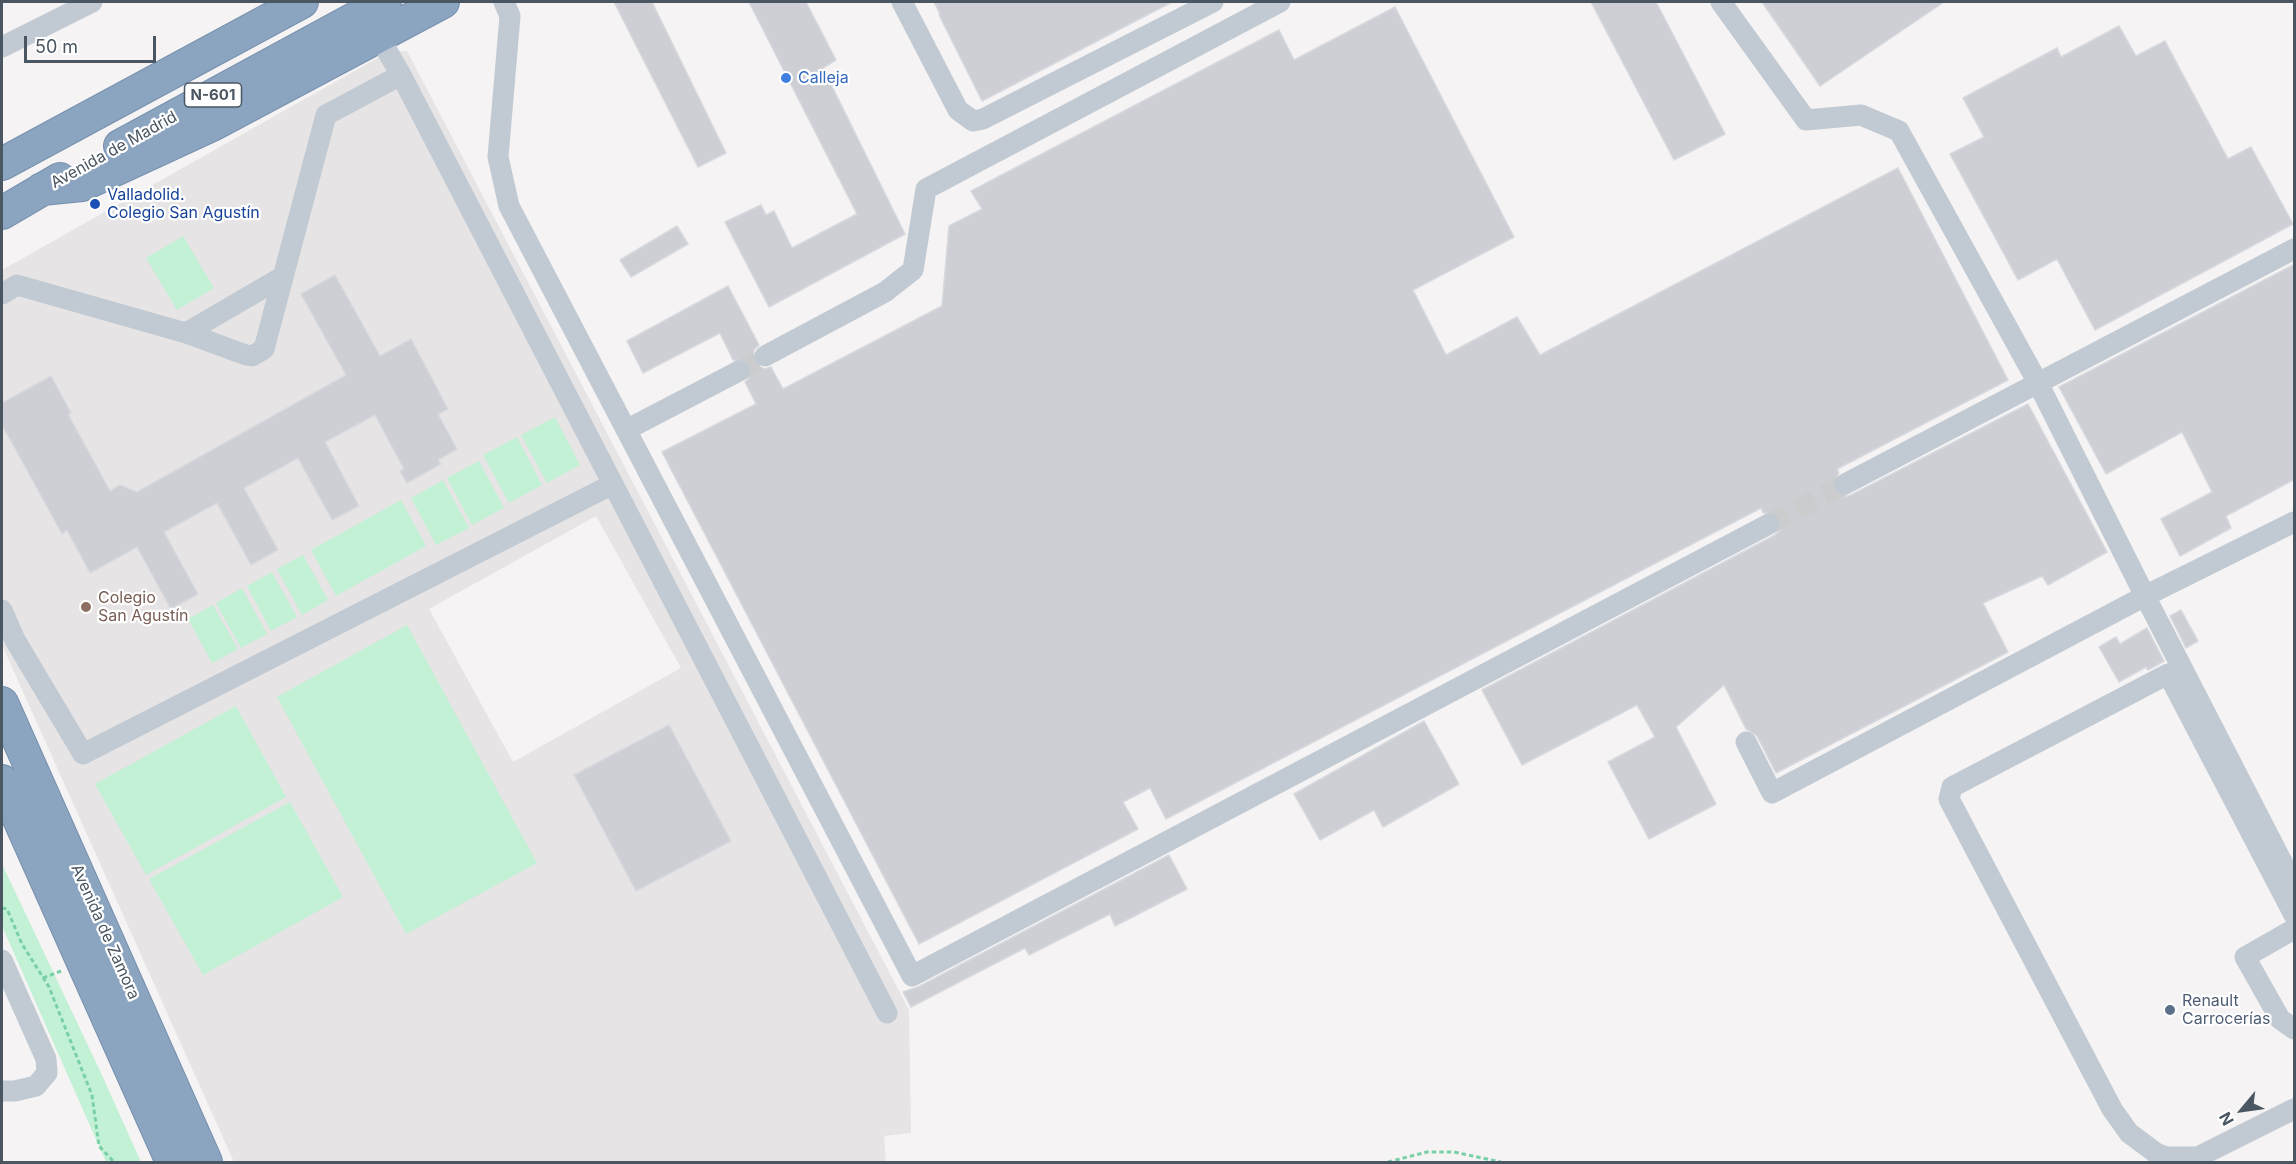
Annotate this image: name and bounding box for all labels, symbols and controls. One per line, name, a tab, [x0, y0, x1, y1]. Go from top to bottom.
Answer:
scale bar	[27, 24, 159, 62]
text: 50 m	[35, 36, 78, 57]
place label: Calleja	[798, 68, 849, 88]
marker: Calleja	[779, 71, 793, 85]
road number: N-601	[184, 83, 242, 107]
street label: Avenida de Madrid	[48, 107, 180, 193]
place label: Valladolid. Colegio San Agustín	[107, 185, 260, 223]
marker: Valladolid. Colegio San Agustín	[88, 197, 102, 211]
place label: Colegio San Agustín	[98, 588, 189, 626]
marker: Colegio San Agustín	[79, 600, 93, 614]
street label: Avenida de Zamora	[67, 861, 143, 1003]
place label: Renault Carrocerías	[2182, 991, 2270, 1029]
marker: Renault Carrocerías	[2163, 1003, 2177, 1017]
north arrow	[2212, 1080, 2272, 1140]
text: N	[2215, 1109, 2238, 1129]

